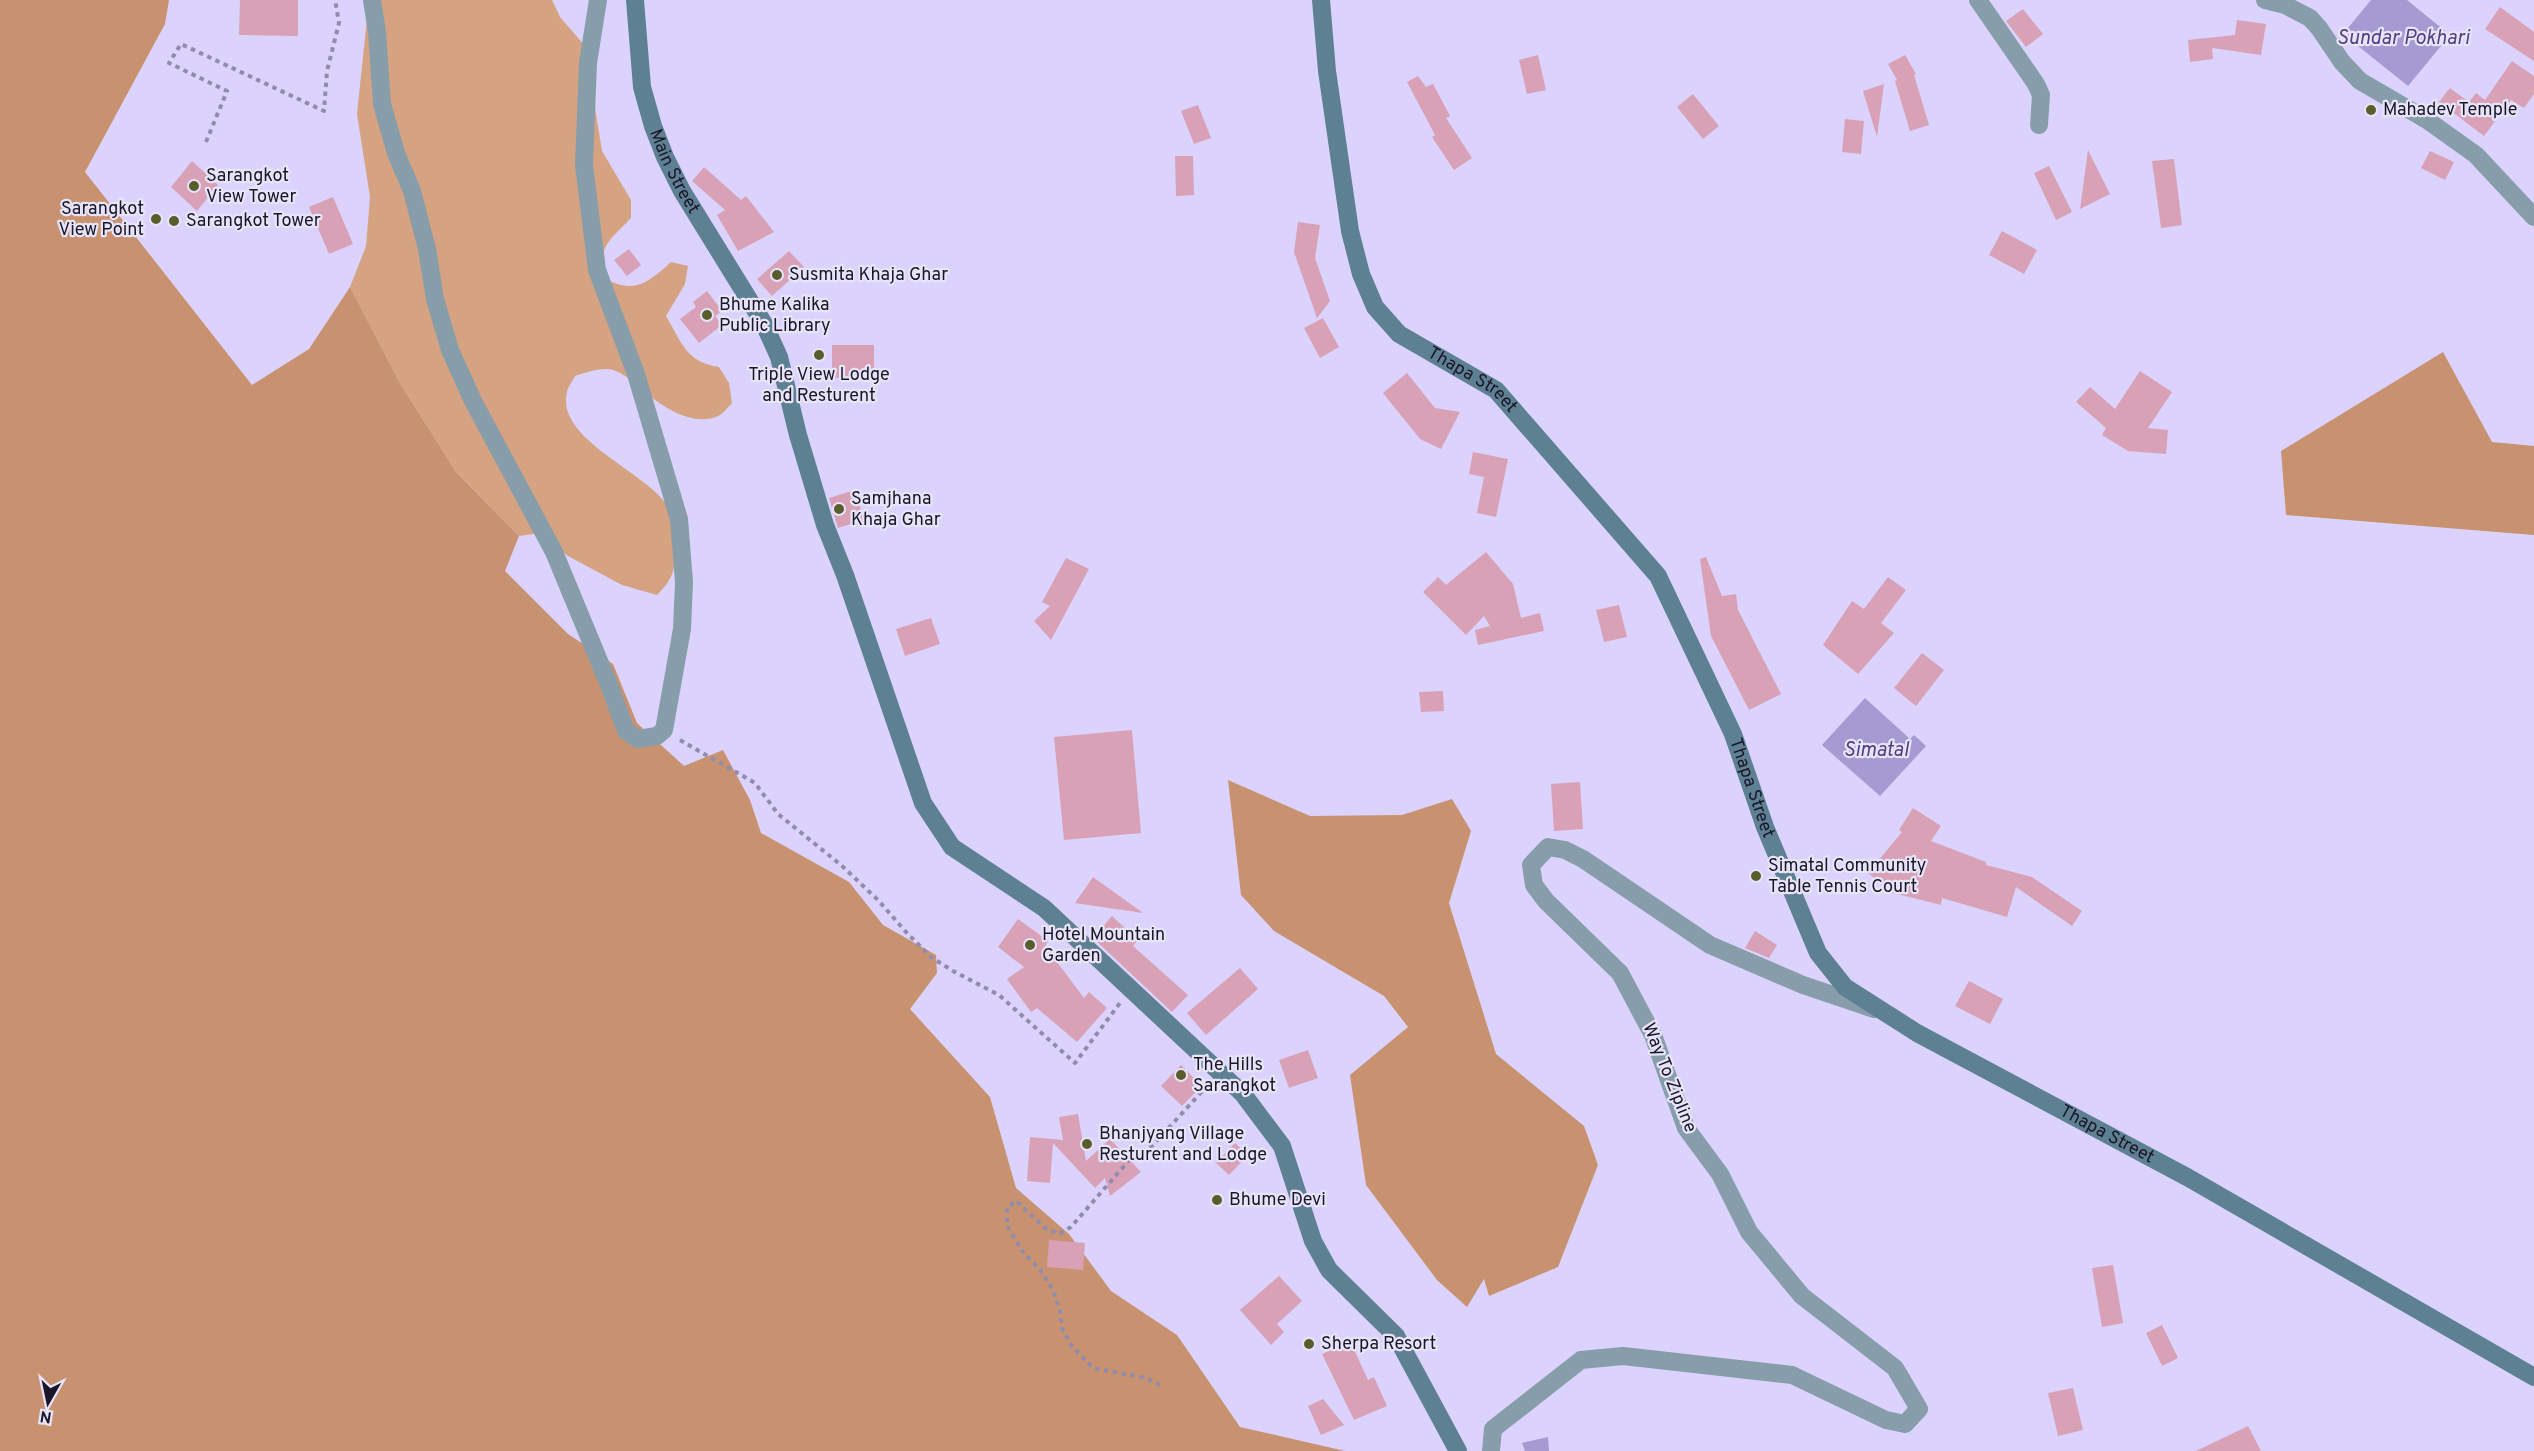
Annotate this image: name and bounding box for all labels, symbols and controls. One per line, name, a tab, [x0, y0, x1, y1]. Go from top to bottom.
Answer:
water label: Sundar Pokhari	[2337, 26, 2470, 52]
place label: Mahadev Temple	[2383, 99, 2517, 122]
marker: Mahadev Temple	[2364, 103, 2378, 117]
street label: Main Street	[644, 126, 705, 218]
place label: Sarangkot View Tower	[206, 165, 297, 209]
marker: Sarangkot View Tower	[187, 179, 201, 193]
place label: Sarangkot View Point	[58, 198, 144, 242]
place label: Sarangkot Tower	[186, 210, 321, 233]
marker: Sarangkot View Point	[149, 212, 163, 226]
marker: Sarangkot Tower	[167, 214, 181, 228]
place label: Susmita Khaja Ghar	[789, 264, 948, 287]
marker: Susmita Khaja Ghar	[770, 268, 784, 282]
place label: Bhume Kalika Public Library	[719, 294, 831, 338]
marker: Bhume Kalika Public Library	[700, 308, 714, 322]
street label: Thapa Street	[1423, 341, 1522, 418]
marker: Triple View Lodge and Resturent	[812, 348, 826, 362]
place label: Triple View Lodge and Resturent	[748, 364, 890, 408]
place label: Samjhana Khaja Ghar	[851, 488, 941, 532]
marker: Samjhana Khaja Ghar	[832, 502, 846, 516]
street label: Thapa Street	[1724, 735, 1780, 842]
water label: Simatal	[1843, 738, 1909, 764]
place label: Simatal Community Table Tennis Court	[1768, 855, 1926, 899]
marker: Simatal Community Table Tennis Court	[1749, 869, 1763, 883]
place label: Hotel Mountain Garden	[1042, 924, 1165, 968]
marker: Hotel Mountain Garden	[1023, 938, 1037, 952]
street label: Way To Zipline	[1637, 1020, 1701, 1136]
place label: The Hills Sarangkot	[1193, 1054, 1276, 1098]
marker: The Hills Sarangkot	[1174, 1068, 1188, 1082]
street label: Thapa Street	[2056, 1100, 2158, 1169]
place label: Bhanjyang Village Resturent and Lodge	[1099, 1123, 1267, 1167]
marker: Bhanjyang Village Resturent and Lodge	[1080, 1137, 1094, 1151]
place label: Bhume Devi	[1229, 1189, 1326, 1212]
marker: Bhume Devi	[1210, 1193, 1224, 1207]
place label: Sherpa Resort	[1321, 1333, 1436, 1356]
marker: Sherpa Resort	[1302, 1337, 1316, 1351]
north arrow	[18, 1373, 78, 1433]
text: N	[39, 1405, 53, 1427]

